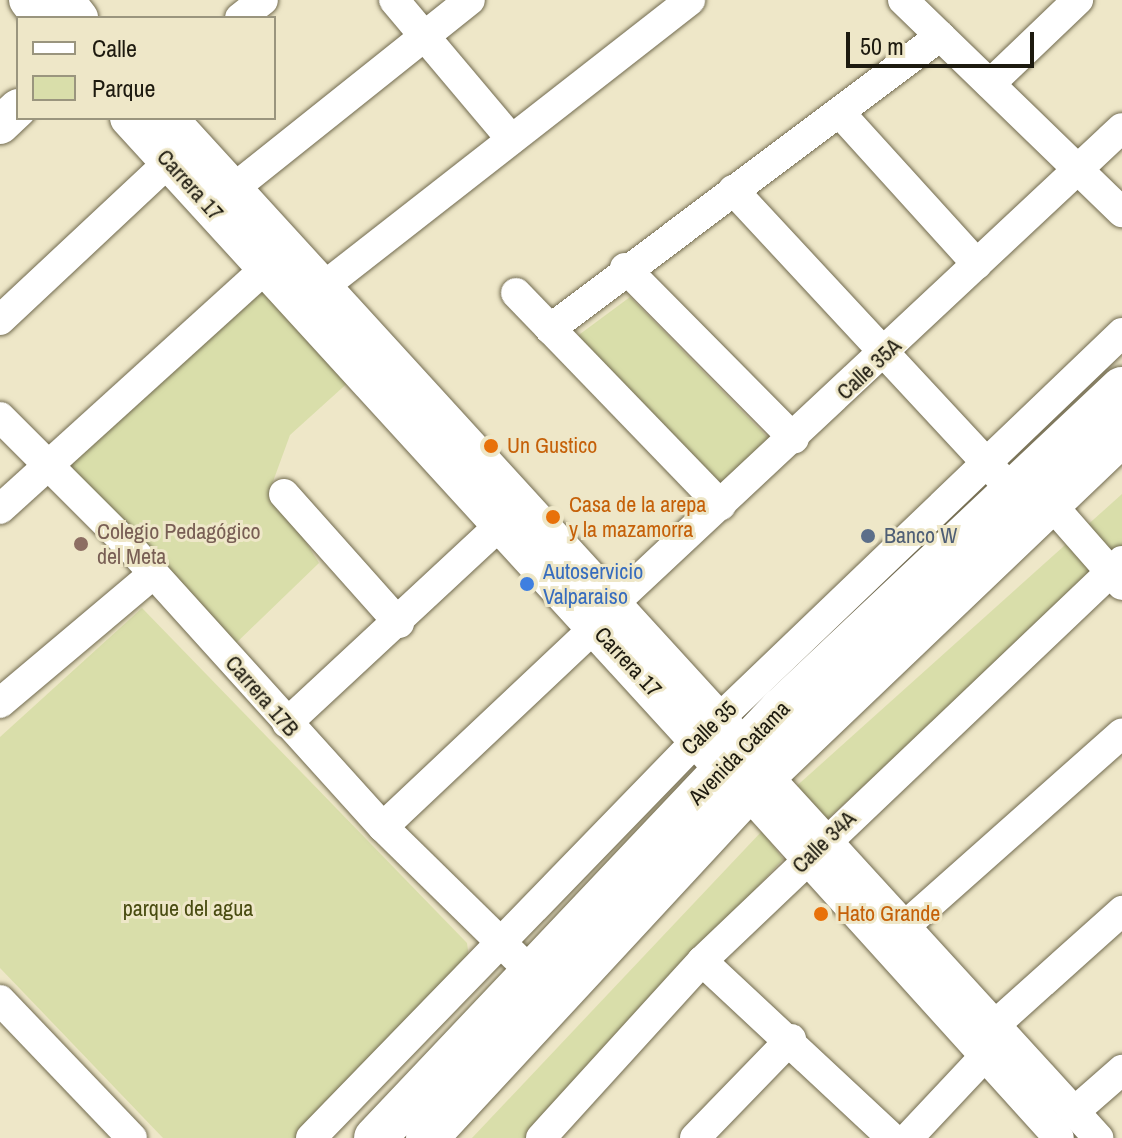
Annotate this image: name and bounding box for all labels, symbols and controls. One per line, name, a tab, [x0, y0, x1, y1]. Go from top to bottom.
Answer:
legend	[16, 16, 276, 120]
scale bar	[850, 16, 1038, 66]
text: 50 m	[860, 30, 904, 62]
text: Calle	[92, 32, 137, 64]
text: Parque	[92, 72, 155, 104]
street label: Carrera 17	[151, 144, 229, 226]
street label: Calle 35A	[831, 333, 907, 405]
place label: Un Gustico	[507, 433, 597, 459]
marker: Un Gustico	[482, 437, 500, 455]
place label: Casa de la arepa y la mazamorra	[569, 491, 706, 542]
marker: Casa de la arepa y la mazamorra	[544, 508, 562, 526]
place label: Colegio Pedagógico del Meta	[97, 518, 260, 570]
place label: Banco W	[884, 523, 957, 549]
marker: Banco W	[859, 527, 877, 545]
marker: Colegio Pedagógico del Meta	[72, 535, 90, 553]
place label: Autoservicio Valparaiso	[543, 558, 643, 610]
marker: Autoservicio Valparaiso	[518, 575, 536, 593]
street label: Carrera 17	[589, 621, 667, 703]
street label: Carrera 17B	[220, 650, 304, 742]
street label: Calle 35	[676, 696, 742, 760]
street label: Avenida Catama	[683, 696, 795, 810]
street label: Calle 34A	[787, 805, 861, 879]
park label: parque del agua	[123, 896, 253, 922]
place label: Hato Grande	[837, 901, 940, 927]
marker: Hato Grande	[812, 905, 830, 923]

